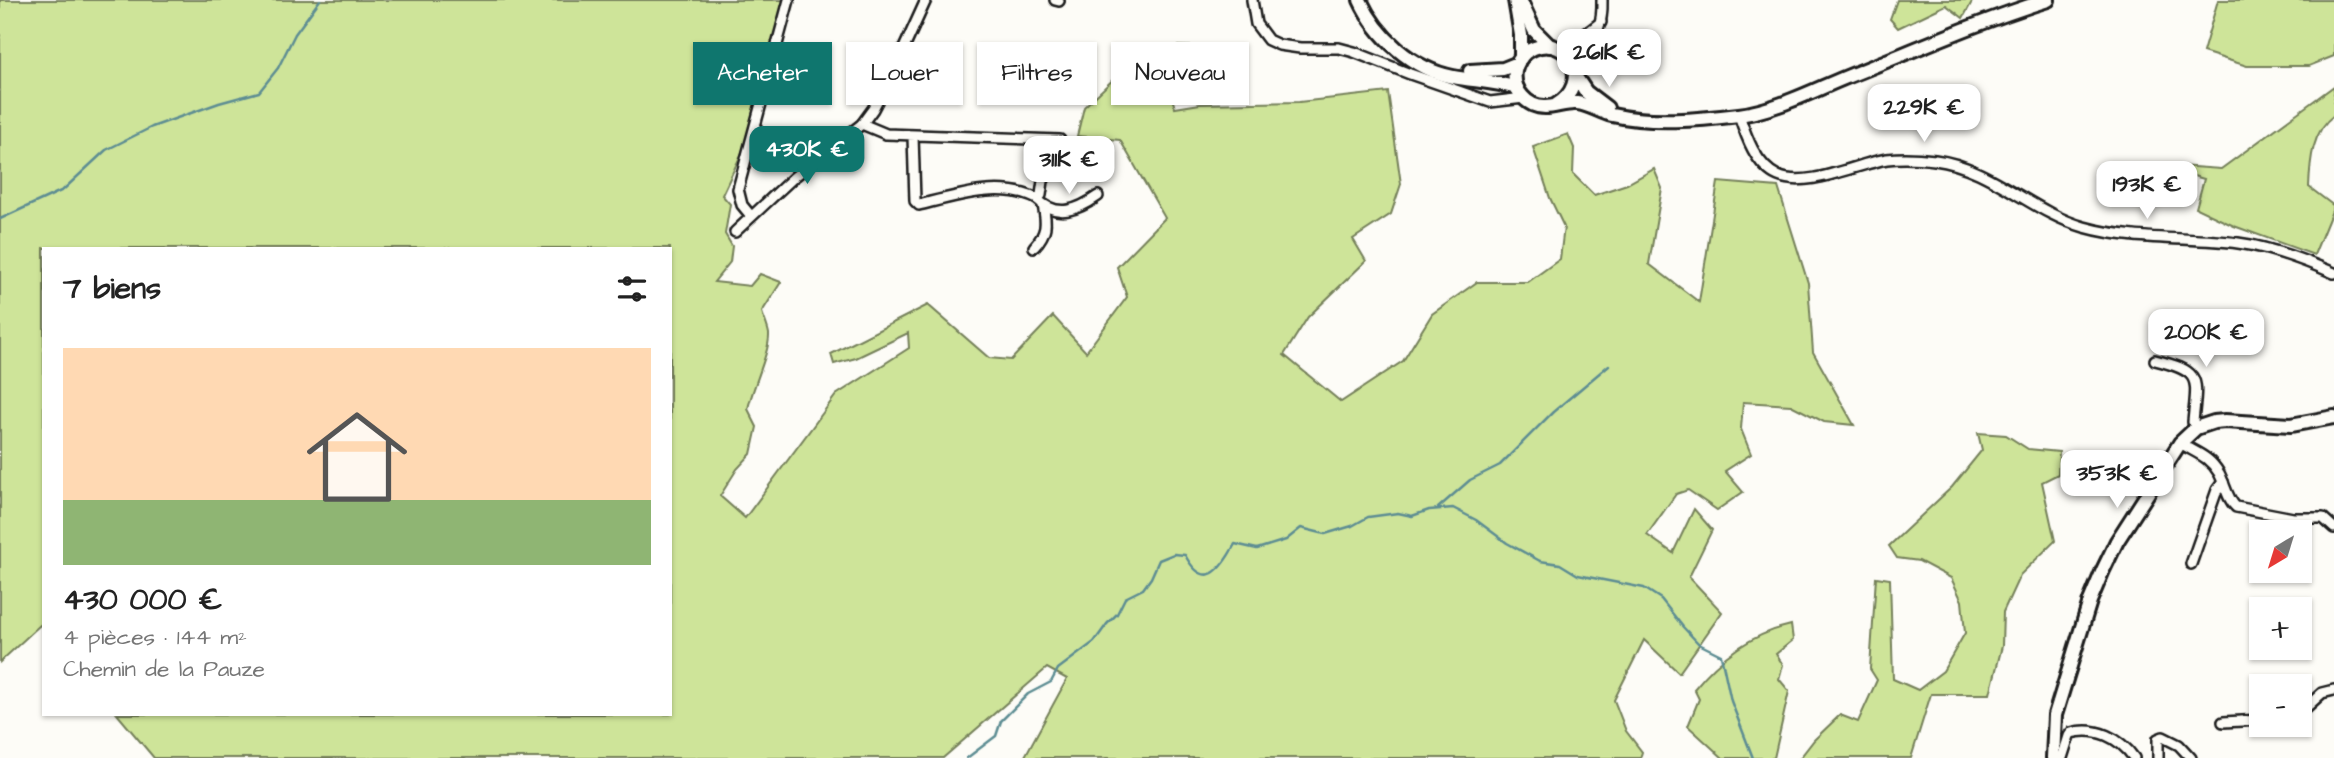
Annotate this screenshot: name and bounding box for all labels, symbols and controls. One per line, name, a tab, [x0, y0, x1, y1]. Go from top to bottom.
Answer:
pin: 261K €	[1552, 29, 1666, 89]
text: 261K €	[1573, 36, 1645, 68]
chip: Acheter	[693, 42, 832, 105]
chip: Louer	[846, 42, 963, 105]
chip: Filtres	[977, 42, 1097, 105]
chip: Nouveau	[1111, 42, 1249, 105]
pin: 229K €	[1867, 85, 1981, 144]
text: 229K €	[1884, 91, 1964, 123]
pin: 430K €	[750, 127, 864, 186]
text: 430K €	[765, 133, 849, 165]
pin: 311K €	[1012, 136, 1126, 196]
text: 311K €	[1039, 143, 1099, 175]
pin: 193K €	[2090, 162, 2204, 221]
text: 193K €	[2112, 168, 2182, 200]
text: 7 biens	[63, 268, 161, 310]
icon: filters	[613, 270, 651, 308]
pin: 200K €	[2149, 310, 2263, 369]
text: 200K €	[2164, 316, 2248, 348]
icon: home	[294, 394, 420, 520]
pin: 353K €	[2060, 450, 2174, 510]
text: 353K €	[2076, 457, 2158, 489]
north arrow	[2249, 520, 2312, 583]
map controls	[2249, 520, 2312, 737]
text: 430 000 €	[63, 579, 222, 621]
button: +	[2249, 597, 2312, 660]
text: 4 pièces · 144 m²	[63, 621, 247, 653]
text: Chemin de la Pauze	[63, 653, 265, 685]
button: −	[2249, 674, 2312, 737]

